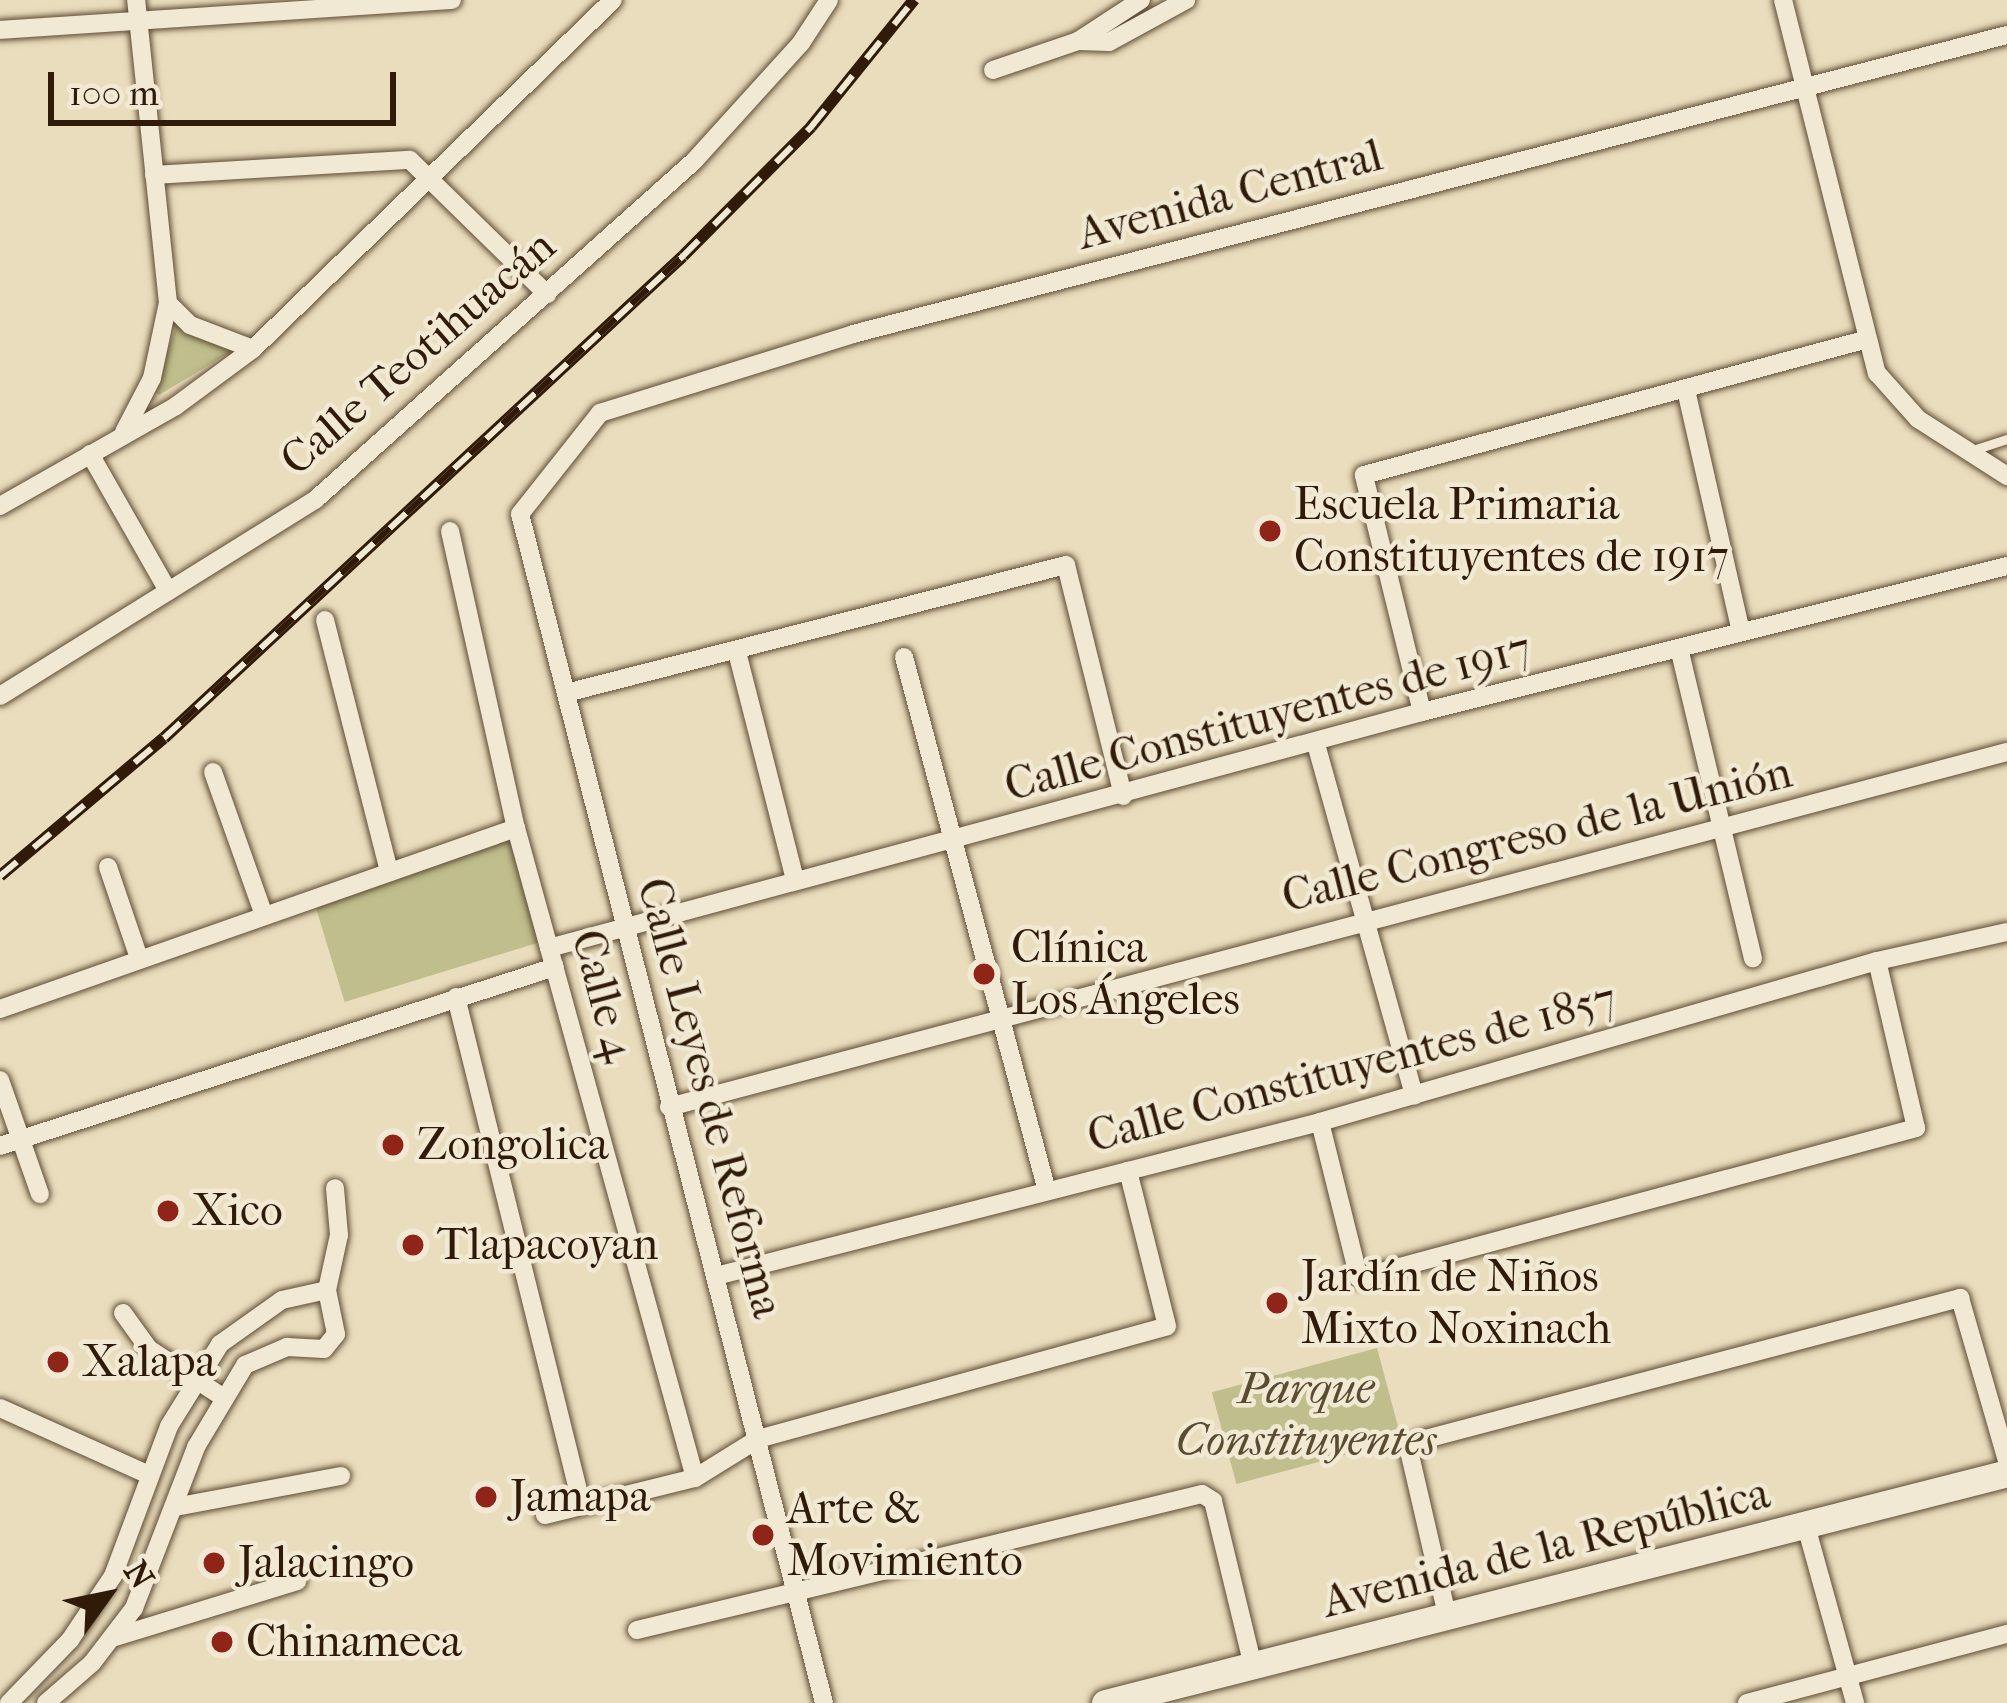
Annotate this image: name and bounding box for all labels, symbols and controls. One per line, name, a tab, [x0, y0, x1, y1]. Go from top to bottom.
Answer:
scale bar	[54, 48, 402, 122]
text: 100 m	[69, 72, 159, 114]
street label: Avenida Central	[1072, 128, 1388, 262]
street label: Calle Teotihuacán	[270, 219, 566, 487]
place label: Escuela Primaria Constituyentes de 1917	[1294, 478, 1729, 584]
marker: Escuela Primaria Constituyentes de 1917	[1257, 518, 1283, 544]
street label: Calle Constituyentes de 1917	[999, 621, 1537, 813]
street label: Calle Congreso de la Unión	[1277, 746, 1797, 924]
street label: Calle Leyes de Reforma	[625, 872, 795, 1324]
place label: Clínica Los Ángeles	[1011, 921, 1240, 1027]
street label: Calle 4	[560, 924, 646, 1068]
marker: Clínica Los Ángeles	[968, 958, 1000, 990]
street label: Calle Constituyentes de 1857	[1082, 971, 1622, 1165]
place label: Zongolica	[417, 1118, 609, 1172]
marker: Zongolica	[380, 1132, 406, 1158]
place label: Xico	[192, 1184, 283, 1238]
marker: Xico	[155, 1198, 181, 1224]
place label: Tlapacoyan	[437, 1218, 658, 1272]
marker: Tlapacoyan	[400, 1232, 426, 1258]
place label: Jardín de Niños Mixto Noxinach	[1301, 1250, 1611, 1356]
marker: Jardín de Niños Mixto Noxinach	[1264, 1290, 1290, 1316]
place label: Xalapa	[82, 1335, 216, 1389]
marker: Xalapa	[45, 1349, 71, 1375]
park label: Parque Constituyentes	[1176, 1362, 1436, 1468]
street label: Avenida de la República	[1317, 1466, 1775, 1630]
place label: Jamapa	[510, 1470, 650, 1524]
place label: Arte & Movimiento	[787, 1482, 1023, 1588]
marker: Jamapa	[473, 1484, 499, 1510]
marker: Arte & Movimiento	[750, 1522, 776, 1548]
north arrow	[48, 1535, 168, 1655]
place label: Jalacingo	[238, 1536, 414, 1590]
marker: Jalacingo	[201, 1550, 227, 1576]
text: N	[115, 1554, 162, 1596]
place label: Chinameca	[246, 1615, 462, 1669]
marker: Chinameca	[209, 1629, 235, 1655]

